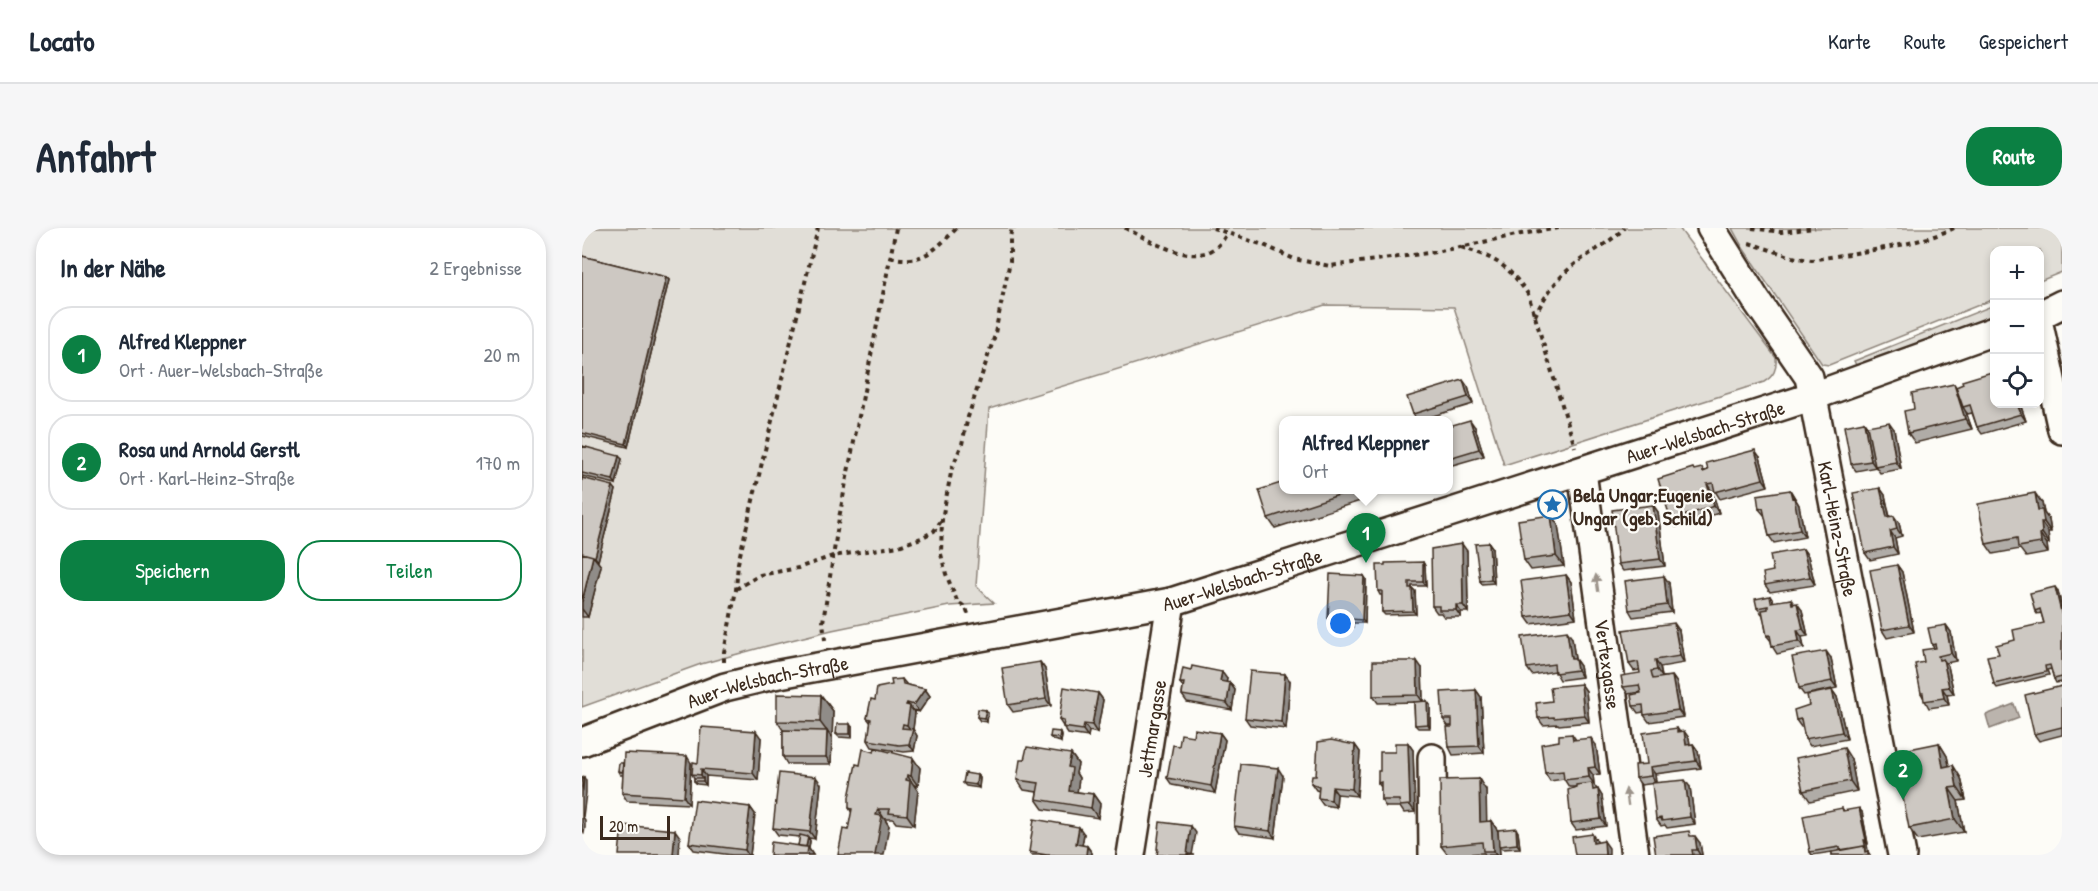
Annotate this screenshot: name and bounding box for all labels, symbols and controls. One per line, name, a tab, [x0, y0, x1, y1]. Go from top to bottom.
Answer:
text: Locato	[30, 22, 94, 60]
text: Karte	[1828, 27, 1871, 56]
text: Route	[1904, 27, 1946, 56]
text: Gespeichert	[1979, 27, 2068, 56]
button: Route	[1966, 127, 2062, 186]
text: Anfahrt	[36, 128, 155, 185]
map controls	[1990, 246, 2044, 408]
button: +	[1990, 246, 2044, 300]
text: In der Nähe	[60, 250, 166, 285]
text: 2 Ergebnisse	[430, 254, 522, 281]
button: −	[1990, 300, 2044, 354]
text: Alfred Kleppner	[119, 326, 246, 356]
text: 1	[78, 341, 85, 368]
text: 20 m	[483, 341, 520, 368]
button: locate	[1990, 354, 2044, 408]
text: Ort · Auer-Welsbach-Straße	[119, 356, 323, 383]
street label: Auer-Welsbach-Straße	[1622, 393, 1788, 469]
popup	[1279, 416, 1453, 494]
text: Alfred Kleppner	[1302, 427, 1430, 457]
text: Rosa und Arnold Gerstl	[119, 434, 300, 464]
text: 2	[77, 449, 86, 476]
text: 170 m	[476, 449, 520, 476]
text: Ort	[1302, 457, 1328, 484]
street label: Karl-Heinz-Straße	[1812, 459, 1865, 599]
text: Ort · Karl-Heinz-Straße	[119, 464, 295, 491]
place label: Bela Ungar;Eugenie Ungar (geb. Schild)	[1573, 481, 1713, 532]
place icon: Bela Ungar;Eugenie Ungar (geb. Schild)	[1536, 489, 1568, 521]
pin: 1	[1346, 514, 1386, 563]
button: Speichern	[60, 540, 285, 601]
button: Teilen	[297, 540, 522, 601]
street label: Auer-Welsbach-Straße	[1161, 541, 1325, 617]
one-way arrow	[1593, 573, 1602, 592]
your location	[1326, 609, 1355, 638]
street label: Vertexgasse	[1589, 617, 1628, 711]
street label: Auer-Welsbach-Straße	[683, 648, 850, 714]
street label: Jettmargasse	[1130, 678, 1172, 779]
pin: 2	[1884, 750, 1922, 800]
one-way arrow	[1622, 787, 1631, 806]
scale bar	[600, 813, 670, 840]
text: 20 m	[609, 815, 638, 837]

